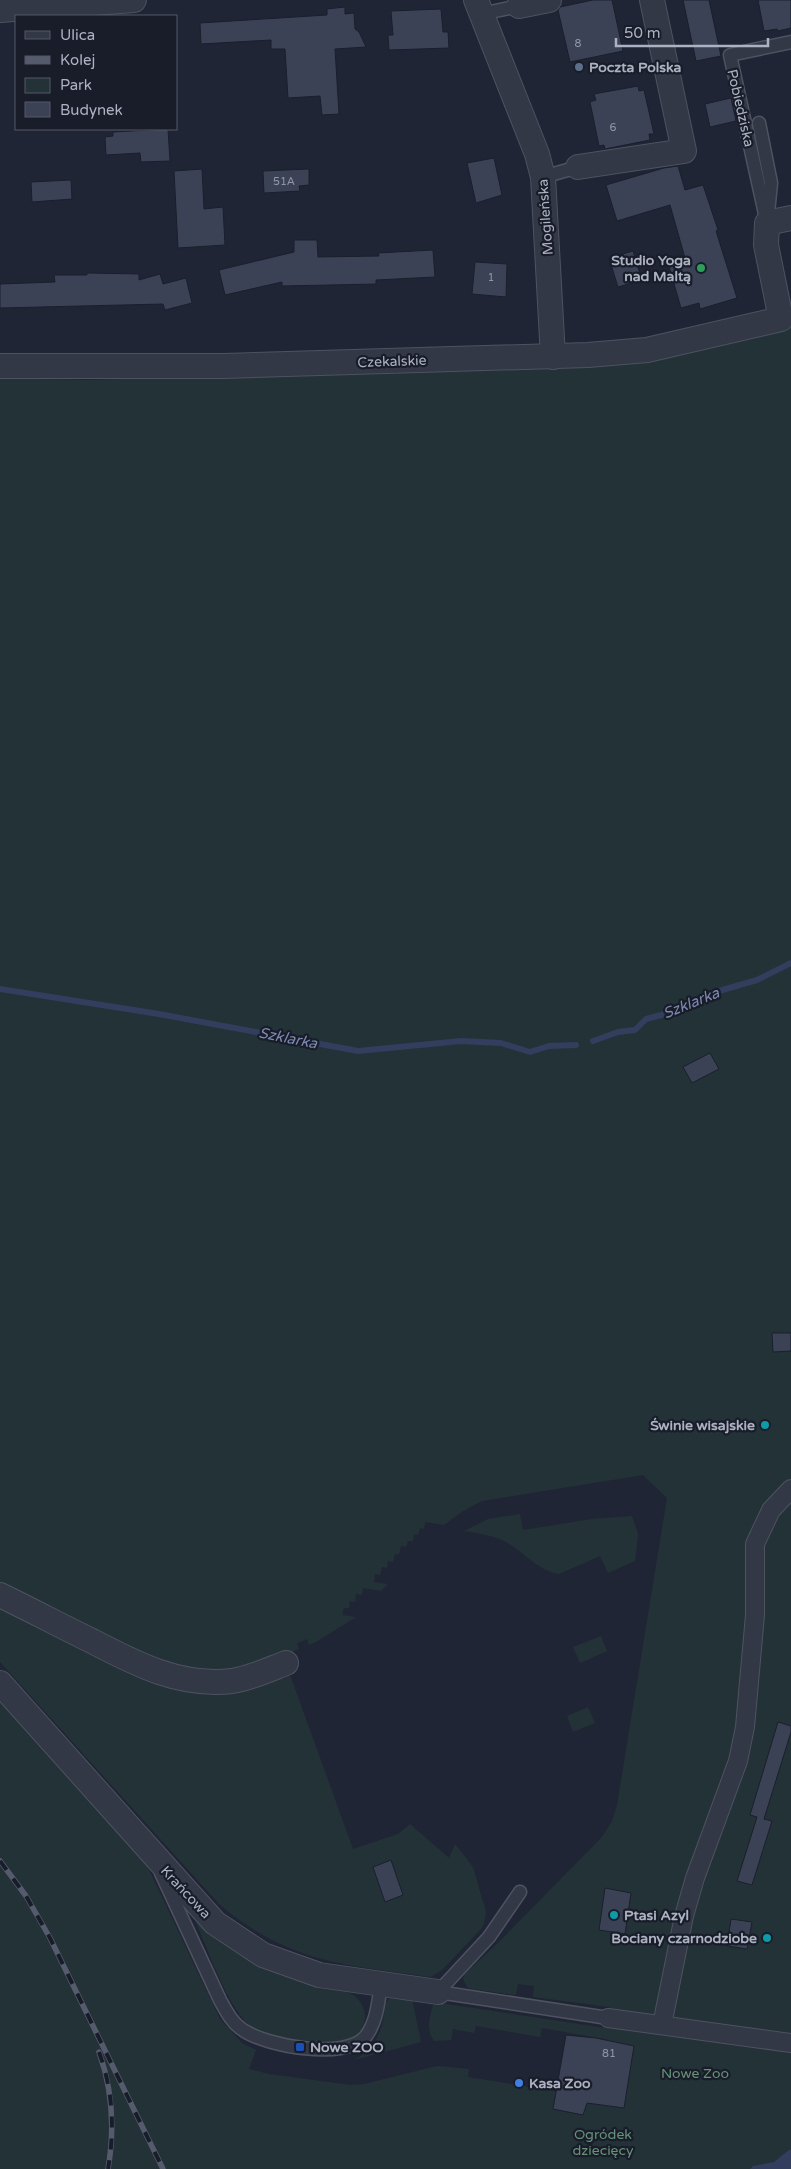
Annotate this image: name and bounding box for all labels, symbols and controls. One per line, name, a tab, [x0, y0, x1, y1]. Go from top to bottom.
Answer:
legend	[15, 15, 178, 130]
scale bar	[616, 15, 768, 47]
text: 50 m	[624, 24, 661, 42]
text: Ulica	[60, 26, 95, 44]
house number: 8	[575, 37, 582, 50]
text: Kolej	[60, 51, 95, 69]
place label: Poczta Polska	[589, 59, 681, 76]
marker: Poczta Polska	[573, 61, 585, 73]
street label: Pobiedziska	[723, 68, 758, 149]
text: Park	[60, 76, 92, 94]
text: Budynek	[60, 101, 123, 119]
house number: 6	[610, 121, 617, 134]
house number: 51A	[273, 175, 295, 188]
street label: Mogileńska	[534, 178, 557, 256]
place label: Studio Yoga nad Maltą	[611, 252, 691, 285]
marker: Studio Yoga nad Maltą	[695, 262, 707, 274]
house number: 1	[488, 271, 494, 284]
street label: Czekalskie	[357, 352, 427, 371]
water label: Szklarka	[660, 983, 722, 1022]
water label: Szklarka	[257, 1024, 319, 1053]
place label: Świnie wisajskie	[650, 1417, 755, 1434]
marker: Świnie wisajskie	[759, 1419, 771, 1431]
street label: Krańcowa	[157, 1862, 214, 1922]
place label: Ptasi Azyl	[624, 1907, 689, 1924]
marker: Ptasi Azyl	[608, 1909, 620, 1921]
place label: Bociany czarnodziobe	[611, 1930, 757, 1947]
marker: Bociany czarnodziobe	[761, 1932, 773, 1944]
place label: Nowe ZOO	[310, 2039, 384, 2056]
marker: Nowe ZOO	[294, 2041, 306, 2053]
house number: 81	[602, 2047, 616, 2060]
park label: Nowe Zoo	[661, 2065, 729, 2082]
place label: Kasa Zoo	[529, 2075, 591, 2092]
marker: Kasa Zoo	[513, 2077, 525, 2089]
park label: Ogródek dziecięcy	[572, 2126, 634, 2159]

